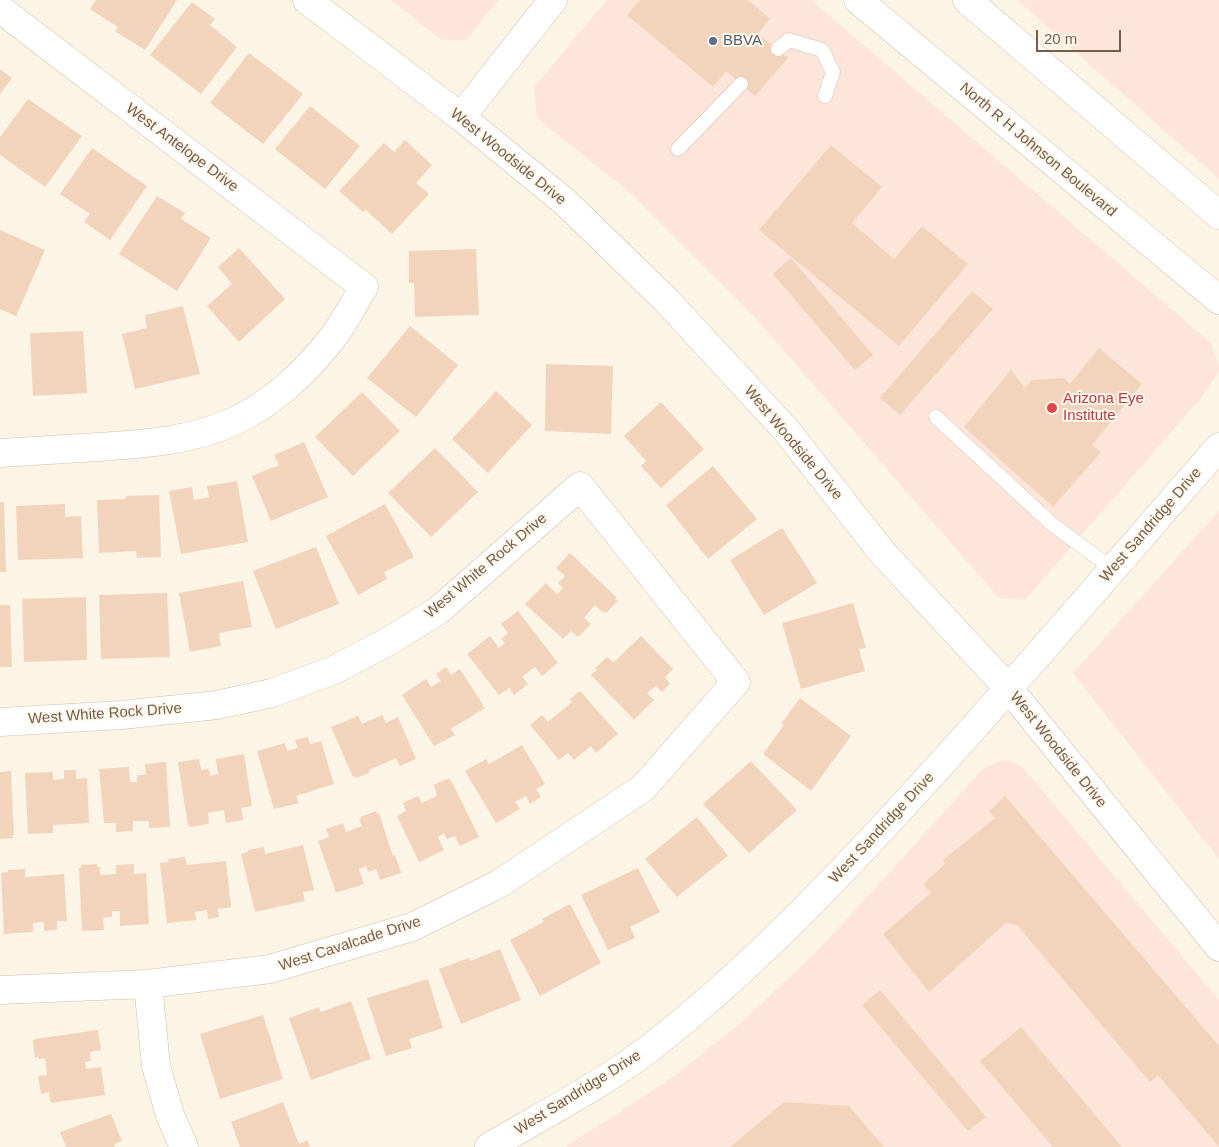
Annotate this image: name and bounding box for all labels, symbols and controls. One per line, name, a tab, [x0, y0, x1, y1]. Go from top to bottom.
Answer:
scale bar	[1039, 20, 1124, 52]
text: 20 m	[1044, 30, 1077, 47]
place label: BBVA	[723, 32, 762, 50]
marker: BBVA	[707, 35, 719, 47]
street label: North R H Johnson Boulevard	[956, 79, 1120, 221]
street label: West Antelope Drive	[122, 100, 242, 196]
street label: West Woodside Drive	[447, 105, 569, 209]
street label: West Woodside Drive	[740, 382, 846, 504]
place label: Arizona Eye Institute	[1063, 390, 1144, 425]
marker: Arizona Eye Institute	[1045, 401, 1059, 415]
street label: West Sandridge Drive	[1096, 464, 1206, 586]
street label: West White Rock Drive	[421, 510, 551, 622]
street label: West Woodside Drive	[1006, 689, 1110, 811]
street label: West White Rock Drive	[28, 700, 182, 728]
street label: West Sandridge Drive	[826, 769, 938, 887]
street label: West Cavalcade Drive	[277, 913, 423, 975]
street label: West Sandridge Drive	[511, 1047, 645, 1139]

